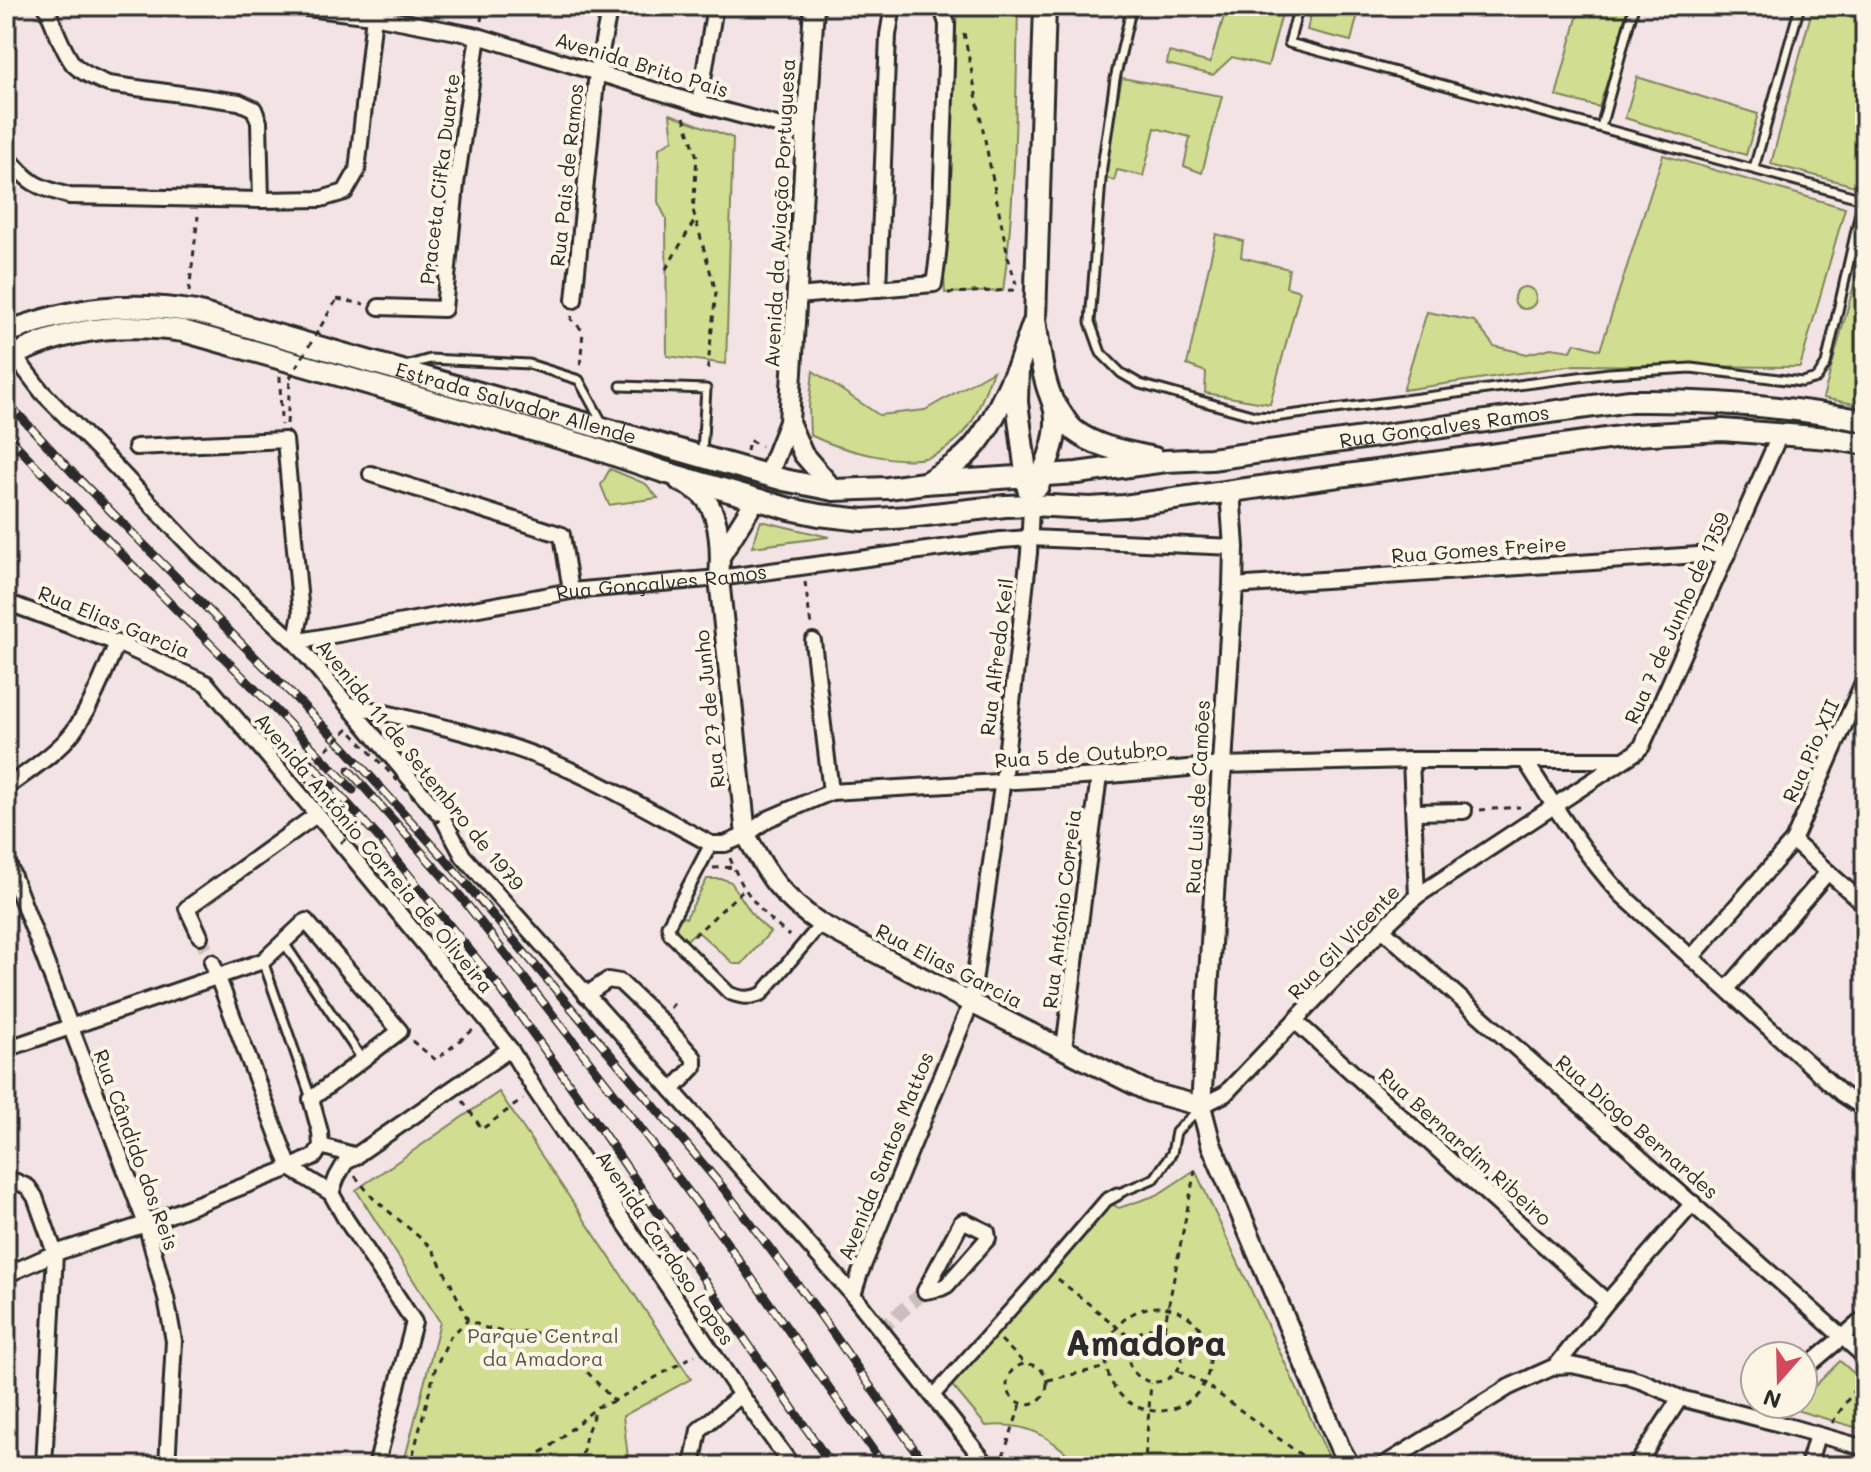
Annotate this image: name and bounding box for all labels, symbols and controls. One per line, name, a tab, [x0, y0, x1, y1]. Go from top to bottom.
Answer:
street label: Avenida Brito Pais	[553, 25, 732, 103]
street label: Avenida da Aviação Portuguesa	[758, 58, 800, 368]
street label: Praceta Cifka Duarte	[413, 72, 465, 286]
street label: Rua Pais de Ramos	[543, 82, 589, 268]
street label: Estrada Salvador Allende	[393, 356, 640, 449]
street label: Rua Gonçalves Ramos	[1338, 398, 1551, 453]
street label: Rua 7 de Junho de 1759	[1618, 507, 1735, 728]
street label: Rua Gomes Freire	[1390, 530, 1568, 568]
street label: Rua Gonçalves Ramos	[554, 558, 768, 606]
street label: Rua Alfredo Keil	[973, 577, 1019, 737]
street label: Rua Elias Garcia	[35, 579, 194, 663]
street label: Rua 27 de Junho	[688, 629, 730, 789]
street label: Avenida 11 de Setembro de 1979	[311, 633, 530, 896]
street label: Rua Pio XII	[1776, 695, 1844, 806]
street label: Rua Luis de Camões	[1179, 699, 1215, 895]
street label: Avenida António Correia de Oliveira	[250, 707, 500, 998]
street label: Rua 5 de Outubro	[994, 735, 1168, 773]
street label: Rua António Correia	[1036, 808, 1086, 1010]
street label: Rua Gil Vicente	[1282, 878, 1405, 1004]
street label: Rua Elias Garcia	[872, 917, 1027, 1013]
street label: Rua Cândido dos Reis	[88, 1046, 185, 1254]
street label: Avenida Santos Mattos	[831, 1048, 939, 1264]
street label: Rua Diogo Bernardes	[1551, 1048, 1724, 1204]
street label: Rua Bernardim Ribeiro	[1374, 1062, 1558, 1231]
street label: Avenida Cardoso Lopes	[591, 1145, 741, 1350]
district label: Amadora	[1065, 1318, 1227, 1365]
park label: Parque Central da Amadora	[467, 1322, 619, 1371]
north arrow	[1739, 1340, 1819, 1420]
text: N	[1759, 1383, 1785, 1416]

